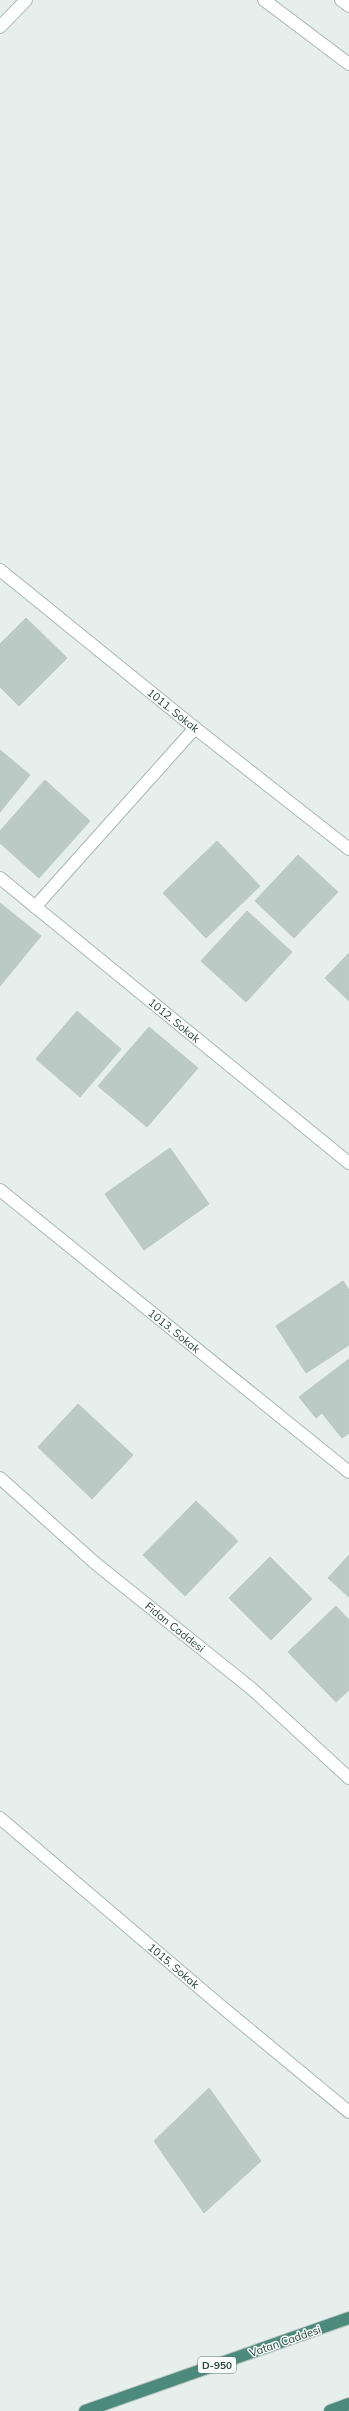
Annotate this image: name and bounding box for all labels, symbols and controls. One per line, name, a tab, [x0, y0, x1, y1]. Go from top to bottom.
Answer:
street label: 1011. Sokak	[144, 685, 202, 736]
street label: 1012. Sokak	[145, 995, 203, 1046]
street label: 1013. Sokak	[145, 1306, 203, 1356]
street label: Fidan Caddesi	[142, 1599, 208, 1655]
street label: 1015. Sokak	[145, 1940, 202, 1992]
street label: Vatan Caddesi	[247, 2322, 323, 2360]
road number: D-950	[198, 2357, 236, 2373]

